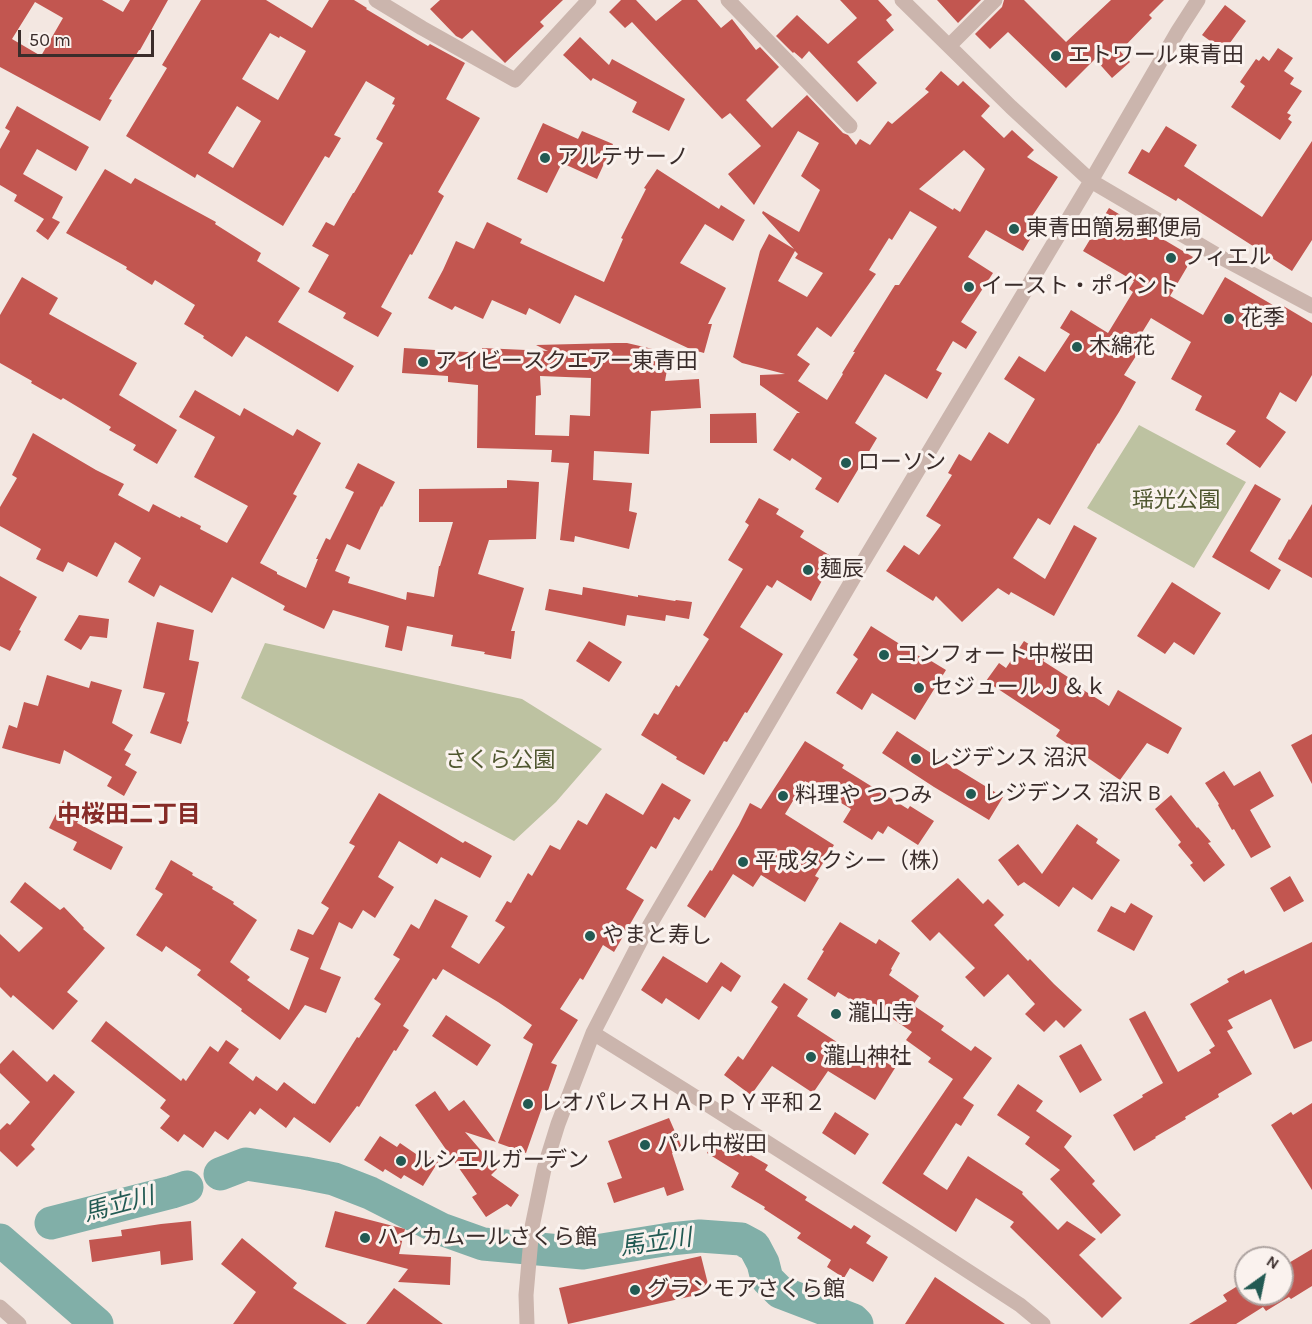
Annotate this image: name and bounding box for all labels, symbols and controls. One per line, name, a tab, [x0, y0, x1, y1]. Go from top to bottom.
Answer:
scale bar	[21, 18, 158, 56]
text: 50 m	[29, 29, 71, 51]
place label: エトワール東青田	[1068, 43, 1244, 69]
marker: エトワール東青田	[1049, 49, 1063, 63]
place label: アルテサーノ	[557, 145, 689, 171]
marker: アルテサーノ	[538, 151, 552, 165]
place label: 東青田簡易郵便局	[1026, 216, 1202, 242]
marker: 東青田簡易郵便局	[1007, 222, 1021, 236]
place label: フィエル	[1183, 245, 1271, 271]
marker: フィエル	[1164, 251, 1178, 265]
place label: イースト・ポイント	[981, 274, 1179, 300]
marker: イースト・ポイント	[962, 280, 976, 294]
place label: 花季	[1241, 306, 1285, 332]
marker: 花季	[1222, 312, 1236, 326]
place label: 木綿花	[1089, 334, 1155, 360]
marker: 木綿花	[1070, 340, 1084, 354]
place label: アイビースクエアー東青田	[435, 349, 698, 375]
marker: アイビースクエアー東青田	[416, 355, 430, 369]
place label: ローソン	[858, 450, 946, 476]
marker: ローソン	[839, 456, 853, 470]
park label: 瑶光公園	[1132, 488, 1220, 514]
place label: 麺辰	[820, 557, 864, 583]
marker: 麺辰	[801, 563, 815, 577]
place label: コンフォート中桜田	[896, 642, 1094, 668]
marker: コンフォート中桜田	[877, 648, 891, 662]
place label: セジュールＪ＆ｋ	[931, 675, 1107, 701]
marker: セジュールＪ＆ｋ	[912, 681, 926, 695]
place label: レジデンス 沼沢	[928, 746, 1087, 772]
park label: さくら公園	[445, 748, 555, 774]
marker: レジデンス 沼沢	[909, 752, 923, 766]
place label: レジデンス 沼沢 B	[983, 781, 1161, 807]
place label: 料理や つつみ	[795, 783, 932, 809]
marker: レジデンス 沼沢 B	[964, 787, 978, 801]
marker: 料理や つつみ	[776, 789, 790, 803]
district label: 中桜田二丁目	[57, 801, 201, 829]
place label: 平成タクシー（株）	[755, 849, 953, 875]
marker: 平成タクシー（株）	[736, 855, 750, 869]
place label: やまと寿し	[602, 923, 712, 949]
marker: やまと寿し	[583, 929, 597, 943]
place label: 瀧山寺	[848, 1001, 914, 1027]
marker: 瀧山寺	[829, 1007, 843, 1021]
place label: 瀧山神社	[823, 1044, 911, 1070]
marker: 瀧山神社	[804, 1050, 818, 1064]
place label: レオパレスＨＡＰＰＹ平和２	[540, 1091, 826, 1117]
marker: レオパレスＨＡＰＰＹ平和２	[521, 1097, 535, 1111]
place label: パル中桜田	[657, 1132, 767, 1158]
marker: パル中桜田	[638, 1138, 652, 1152]
place label: ルシエルガーデン	[413, 1148, 589, 1174]
marker: ルシエルガーデン	[394, 1154, 408, 1168]
water label: 馬立川	[80, 1182, 158, 1228]
water label: 馬立川	[618, 1224, 694, 1262]
place label: ハイカムールさくら館	[377, 1225, 597, 1251]
marker: ハイカムールさくら館	[358, 1231, 372, 1245]
north arrow	[1234, 1246, 1294, 1306]
text: N	[1263, 1251, 1283, 1273]
place label: グランモアさくら館	[647, 1277, 845, 1303]
marker: グランモアさくら館	[628, 1283, 642, 1297]

